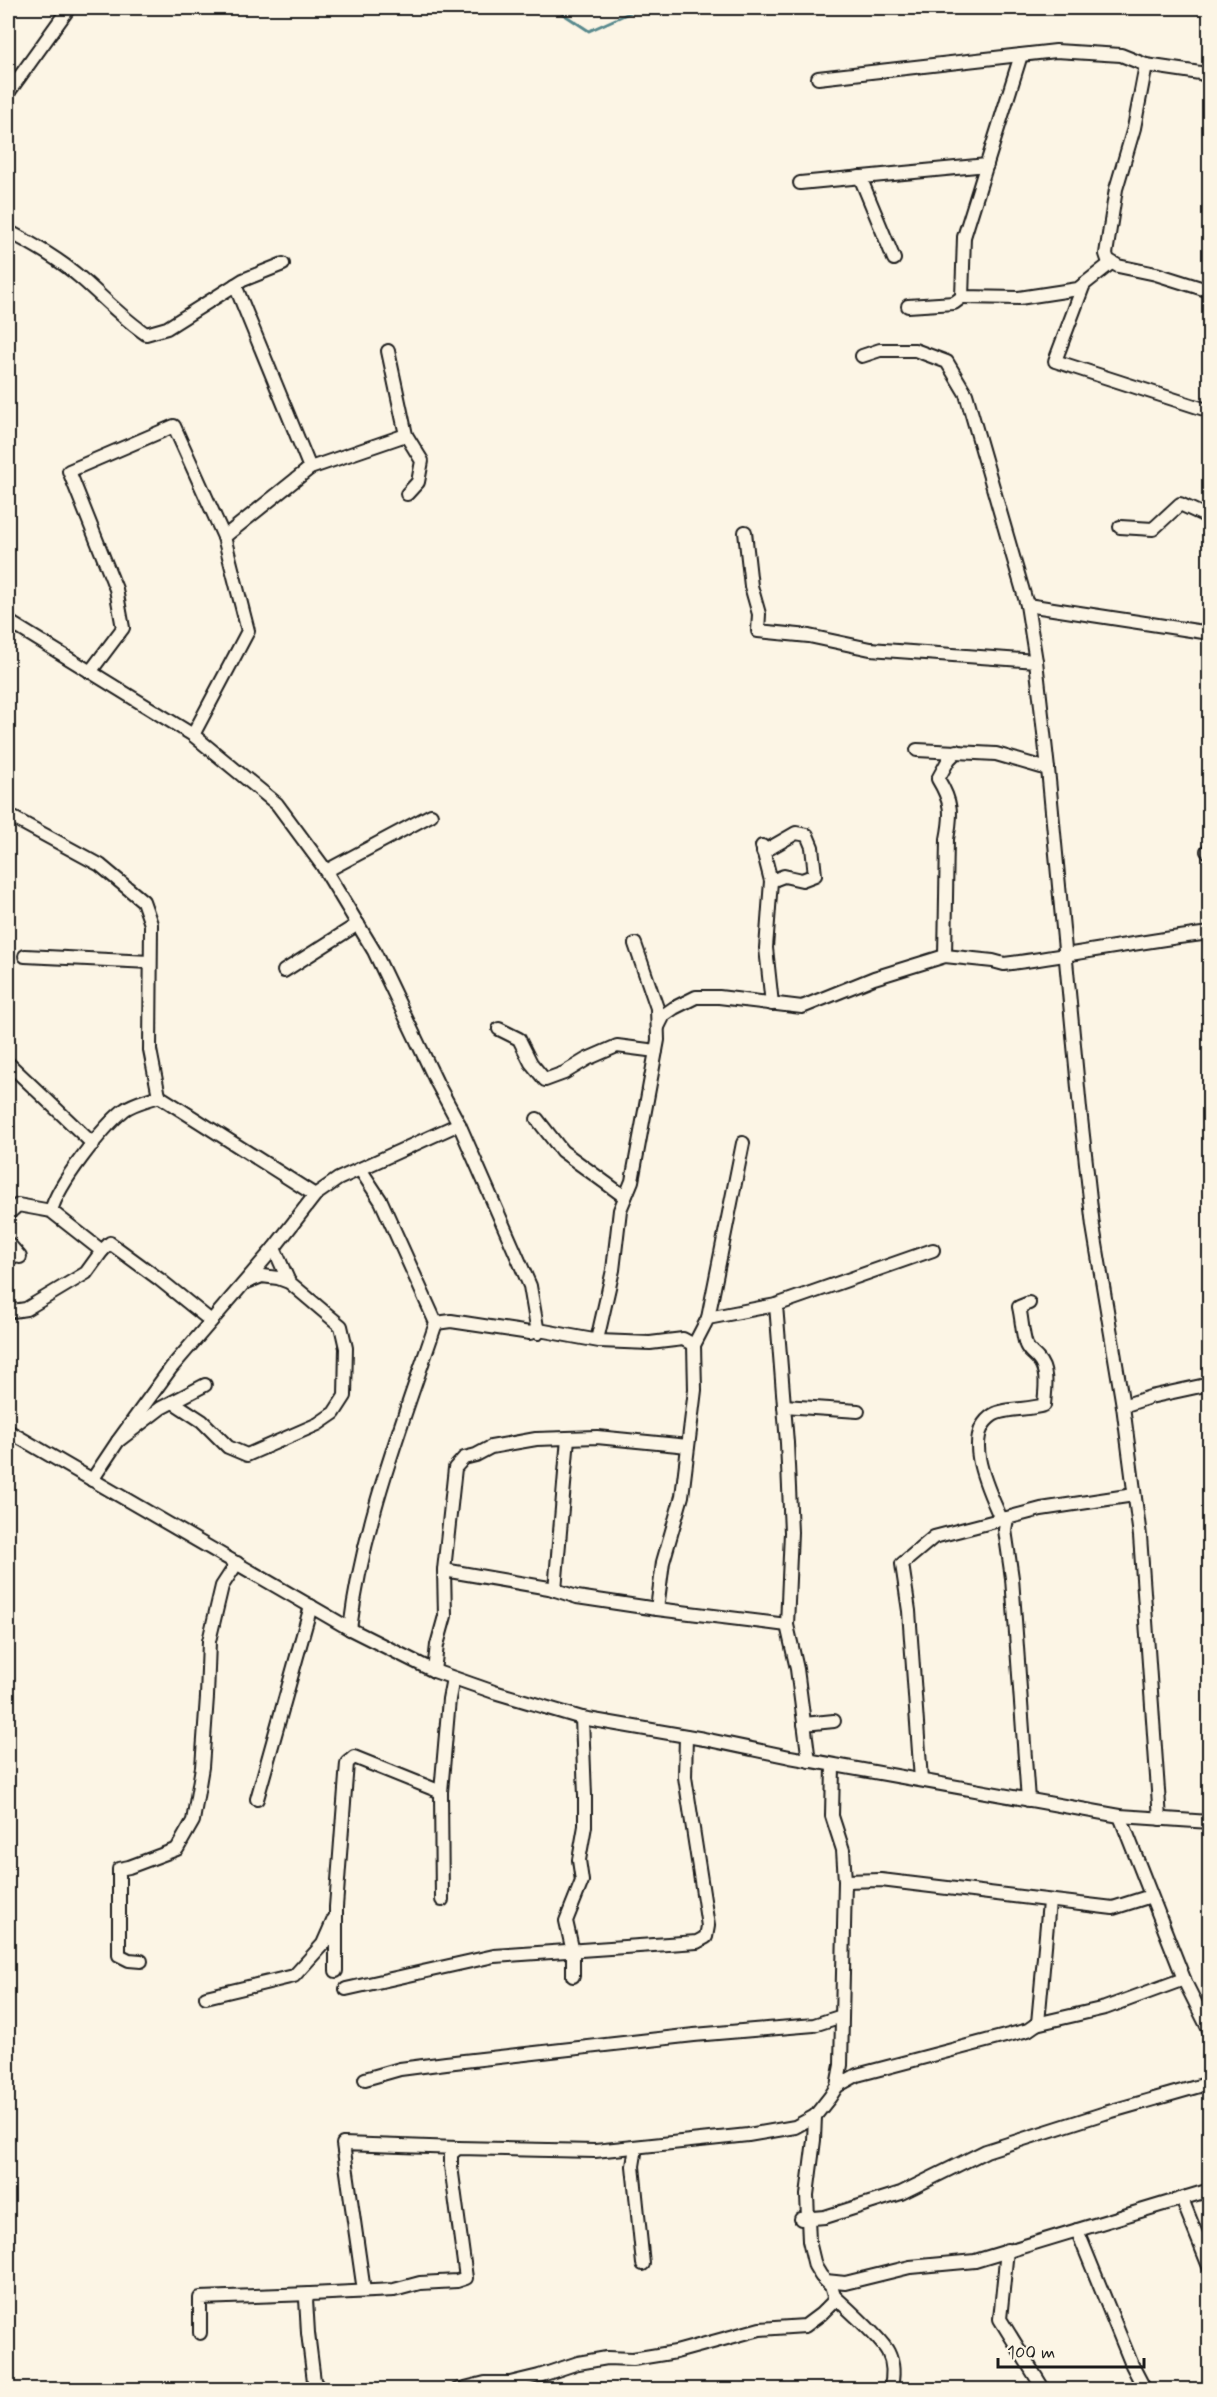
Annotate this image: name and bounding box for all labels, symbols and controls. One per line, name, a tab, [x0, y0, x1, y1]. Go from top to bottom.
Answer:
scale bar	[998, 2331, 1144, 2369]
text: 100 m	[1007, 2341, 1055, 2365]

